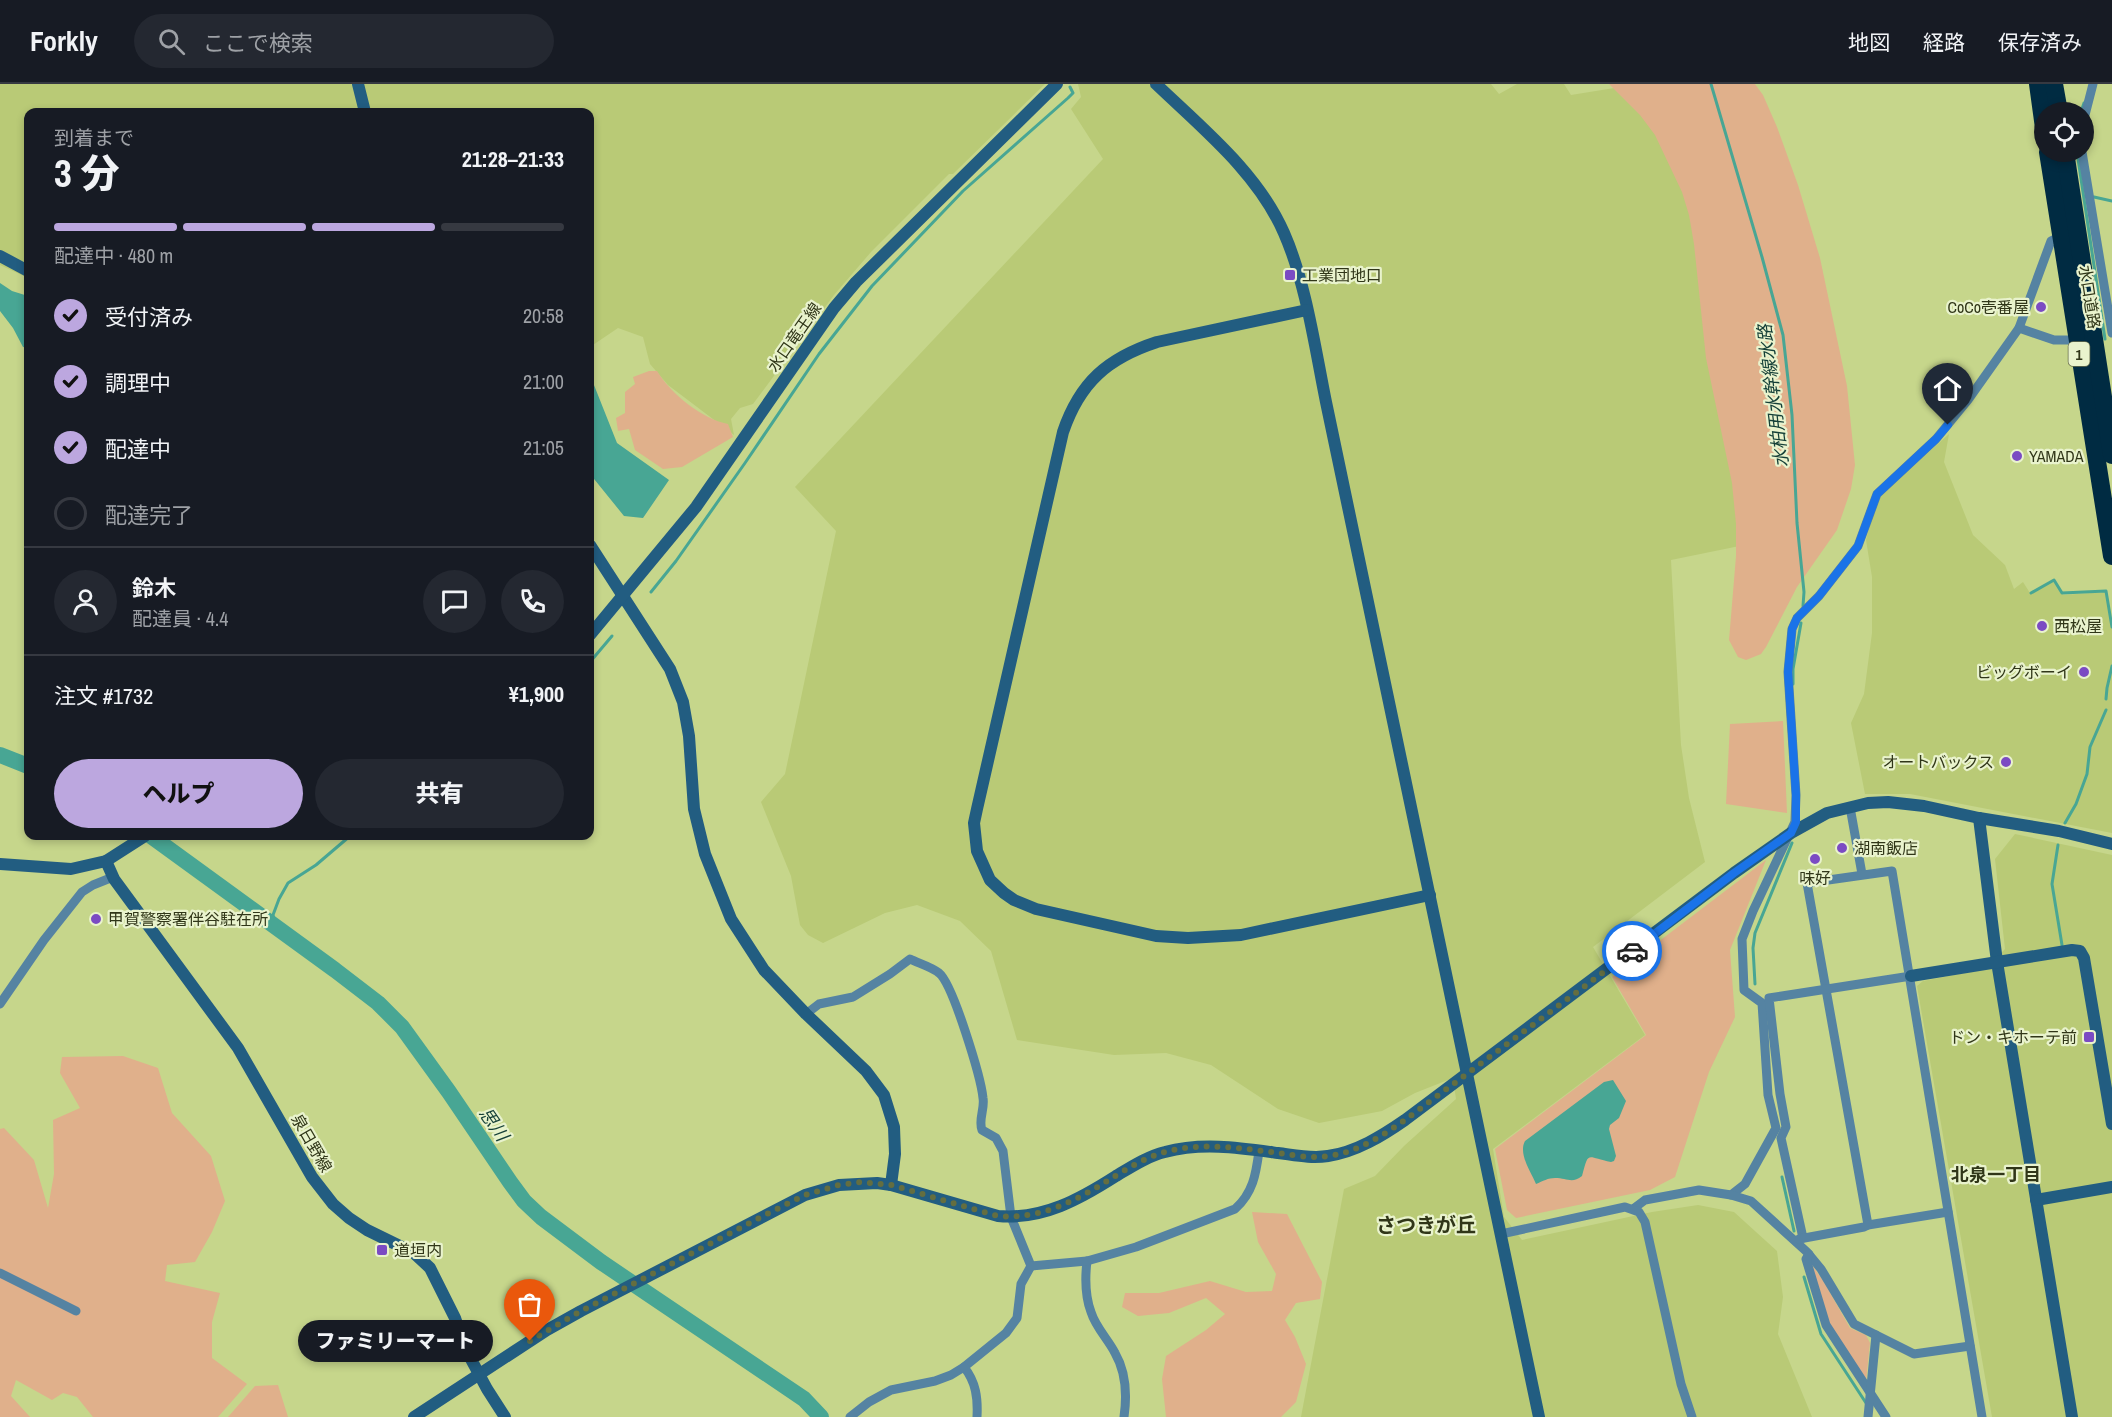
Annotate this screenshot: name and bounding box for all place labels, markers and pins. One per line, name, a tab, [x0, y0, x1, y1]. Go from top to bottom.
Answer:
place label: 工業団地口	[1302, 264, 1382, 286]
marker: 工業団地口	[1283, 268, 1297, 282]
place label: CoCo壱番屋	[1947, 296, 2029, 318]
marker: CoCo壱番屋	[2034, 300, 2048, 314]
pin	[1922, 363, 1973, 425]
place label: YAMADA	[2029, 445, 2084, 467]
marker: YAMADA	[2010, 449, 2024, 463]
place label: 西松屋	[2054, 615, 2102, 637]
marker: 西松屋	[2035, 619, 2049, 633]
place label: ビッグボーイ	[1976, 661, 2072, 683]
marker: ビッグボーイ	[2077, 665, 2091, 679]
place label: オートバックス	[1882, 751, 1994, 773]
marker: オートバックス	[1999, 755, 2013, 769]
place label: 湖南飯店	[1854, 837, 1918, 859]
marker: 湖南飯店	[1835, 841, 1849, 855]
marker: 味好	[1808, 852, 1822, 866]
place label: 味好	[1799, 867, 1831, 889]
place label: 甲賀警察署伴谷駐在所	[108, 908, 268, 930]
marker: 甲賀警察署伴谷駐在所	[89, 912, 103, 926]
place label: ドン・キホーテ前	[1949, 1026, 2077, 1048]
marker: ドン・キホーテ前	[2082, 1030, 2096, 1044]
place label: 道垣内	[394, 1239, 442, 1261]
marker: 道垣内	[375, 1243, 389, 1257]
pin	[504, 1279, 555, 1341]
callout: ファミリーマート	[299, 1320, 494, 1362]

